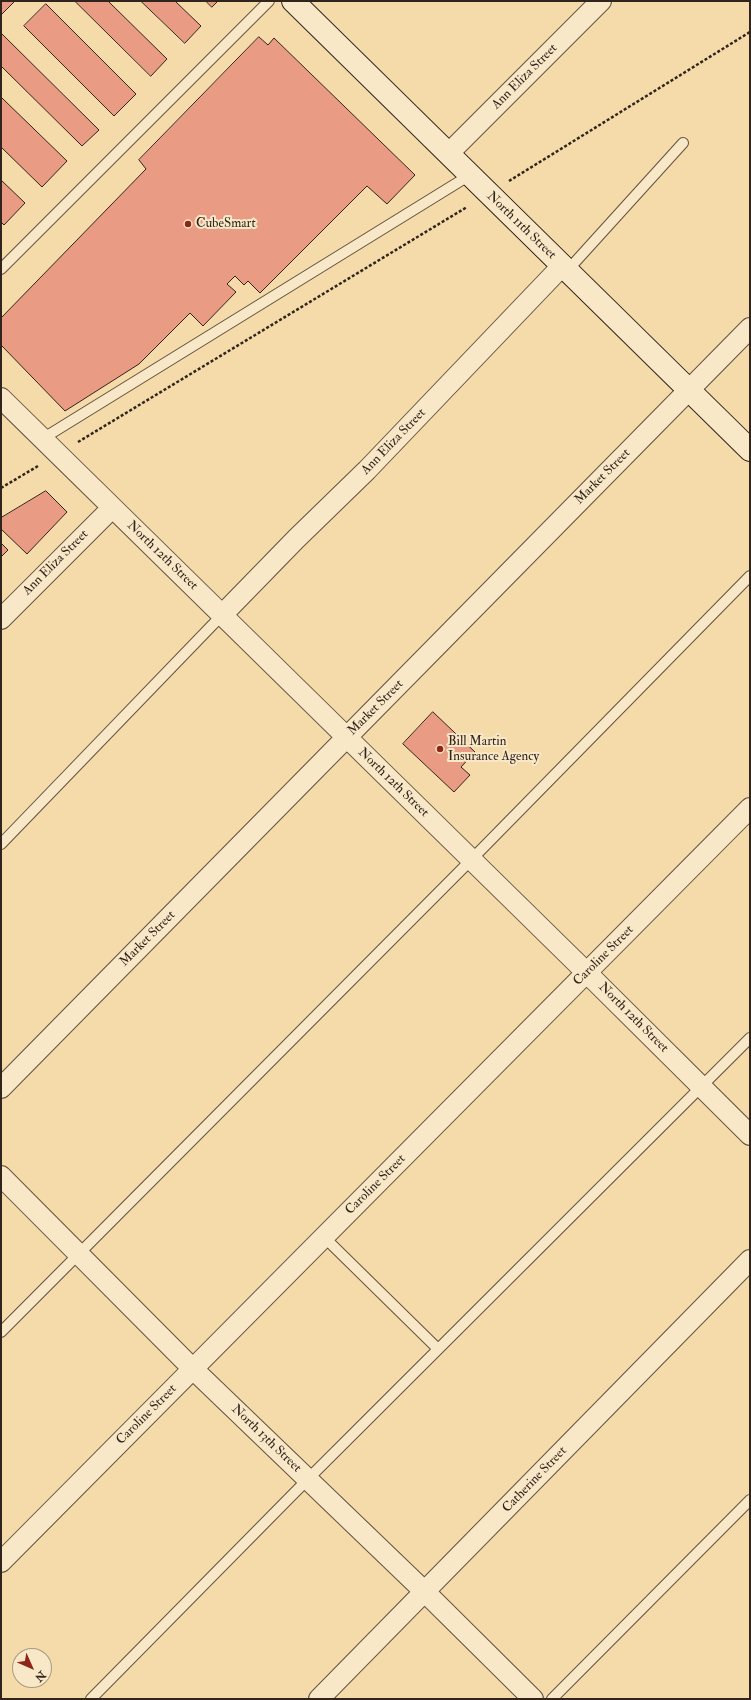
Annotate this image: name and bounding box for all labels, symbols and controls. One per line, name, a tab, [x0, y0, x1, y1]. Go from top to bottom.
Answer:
street label: Ann Eliza Street	[489, 41, 561, 113]
street label: North 11th Street	[483, 189, 559, 263]
place label: CubeSmart	[196, 216, 256, 232]
marker: CubeSmart	[183, 219, 193, 229]
street label: Ann Eliza Street	[358, 406, 430, 478]
street label: Market Street	[572, 446, 634, 508]
street label: North 12th Street	[123, 518, 201, 594]
street label: Ann Eliza Street	[20, 527, 92, 599]
street label: Market Street	[345, 677, 407, 739]
place label: Bill Martin Insurance Agency	[448, 734, 539, 765]
marker: Bill Martin Insurance Agency	[435, 744, 445, 754]
street label: North 12th Street	[354, 745, 432, 821]
street label: Market Street	[117, 908, 179, 970]
street label: Caroline Street	[571, 923, 637, 989]
street label: North 12th Street	[595, 980, 671, 1056]
street label: Caroline Street	[343, 1152, 409, 1218]
street label: Caroline Street	[114, 1382, 180, 1448]
street label: North 13th Street	[228, 1402, 304, 1476]
street label: Catherine Street	[500, 1444, 570, 1516]
north arrow	[12, 1648, 52, 1688]
text: N	[32, 1668, 48, 1684]

